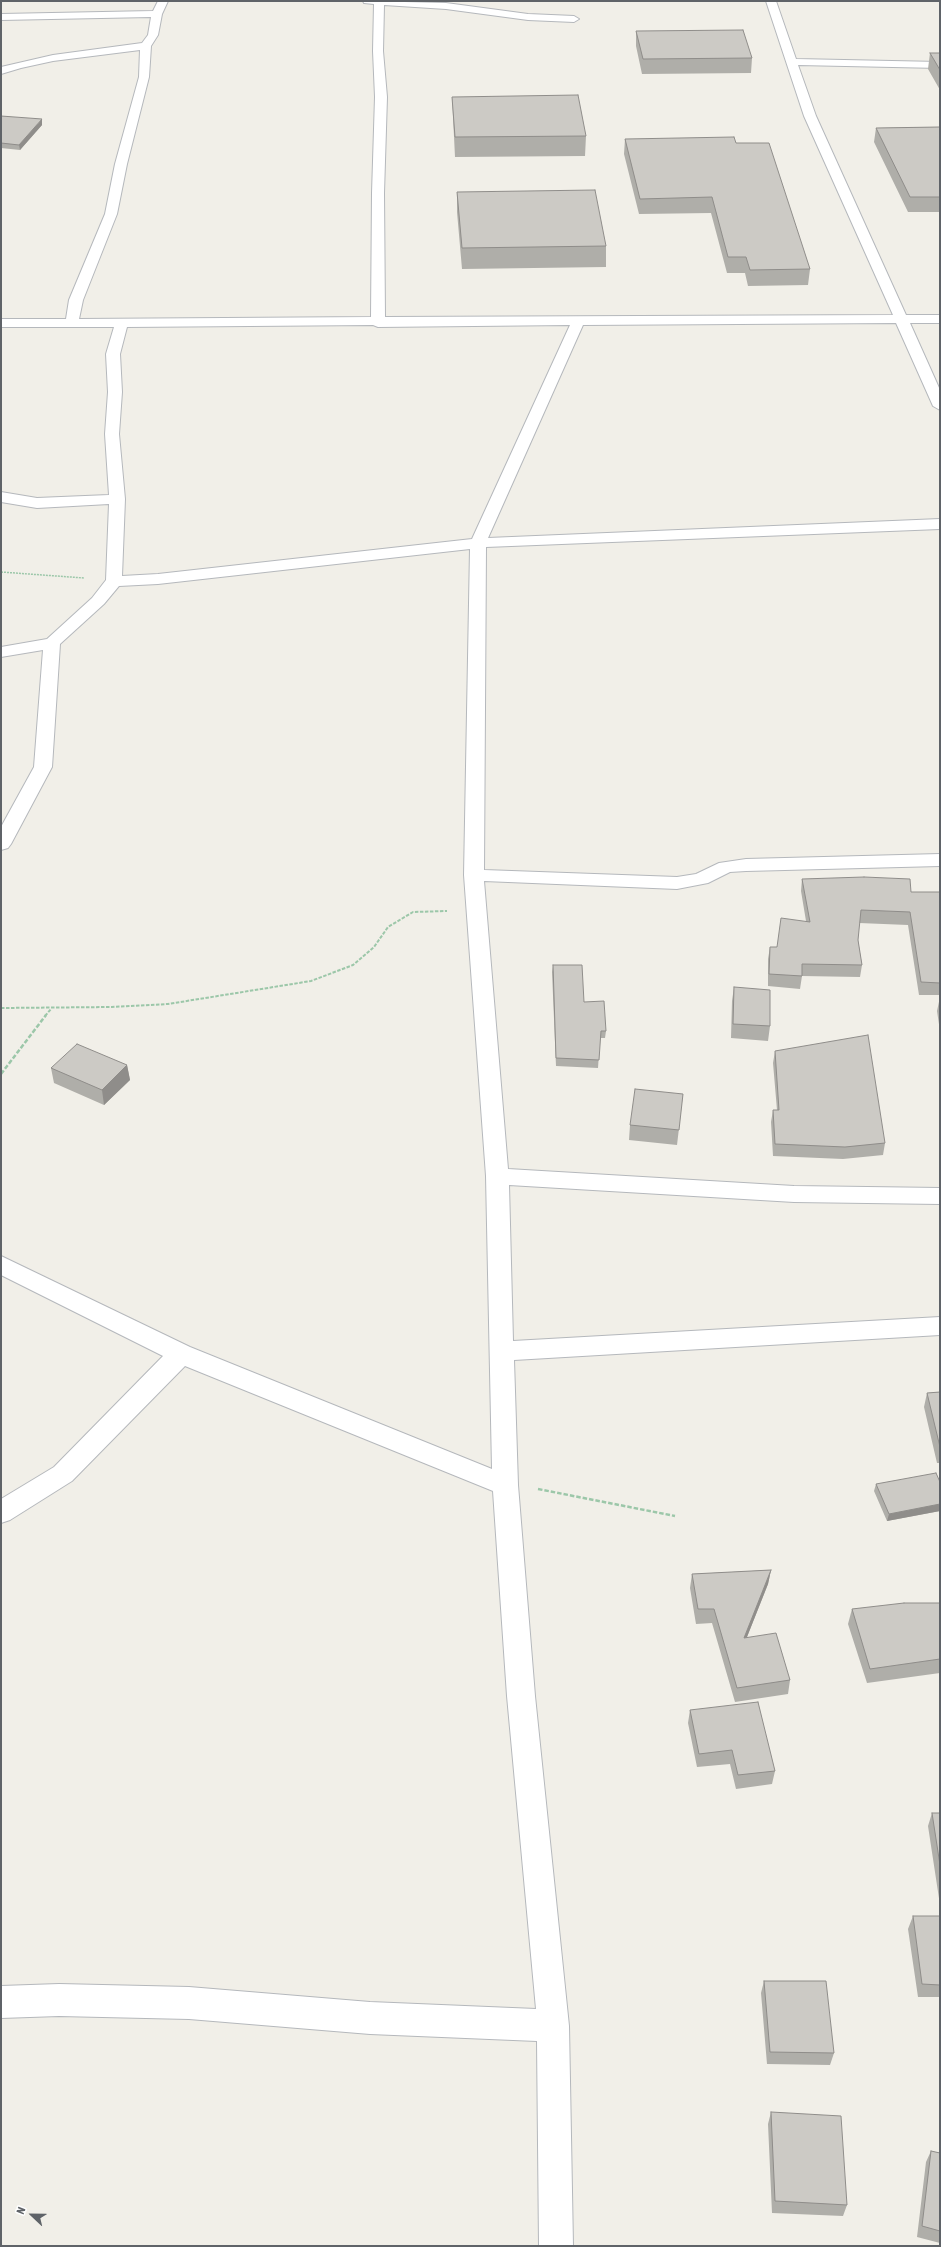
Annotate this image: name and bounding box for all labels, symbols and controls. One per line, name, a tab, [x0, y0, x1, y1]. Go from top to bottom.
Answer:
north arrow	[12, 2195, 52, 2235]
text: N	[14, 2205, 28, 2216]

